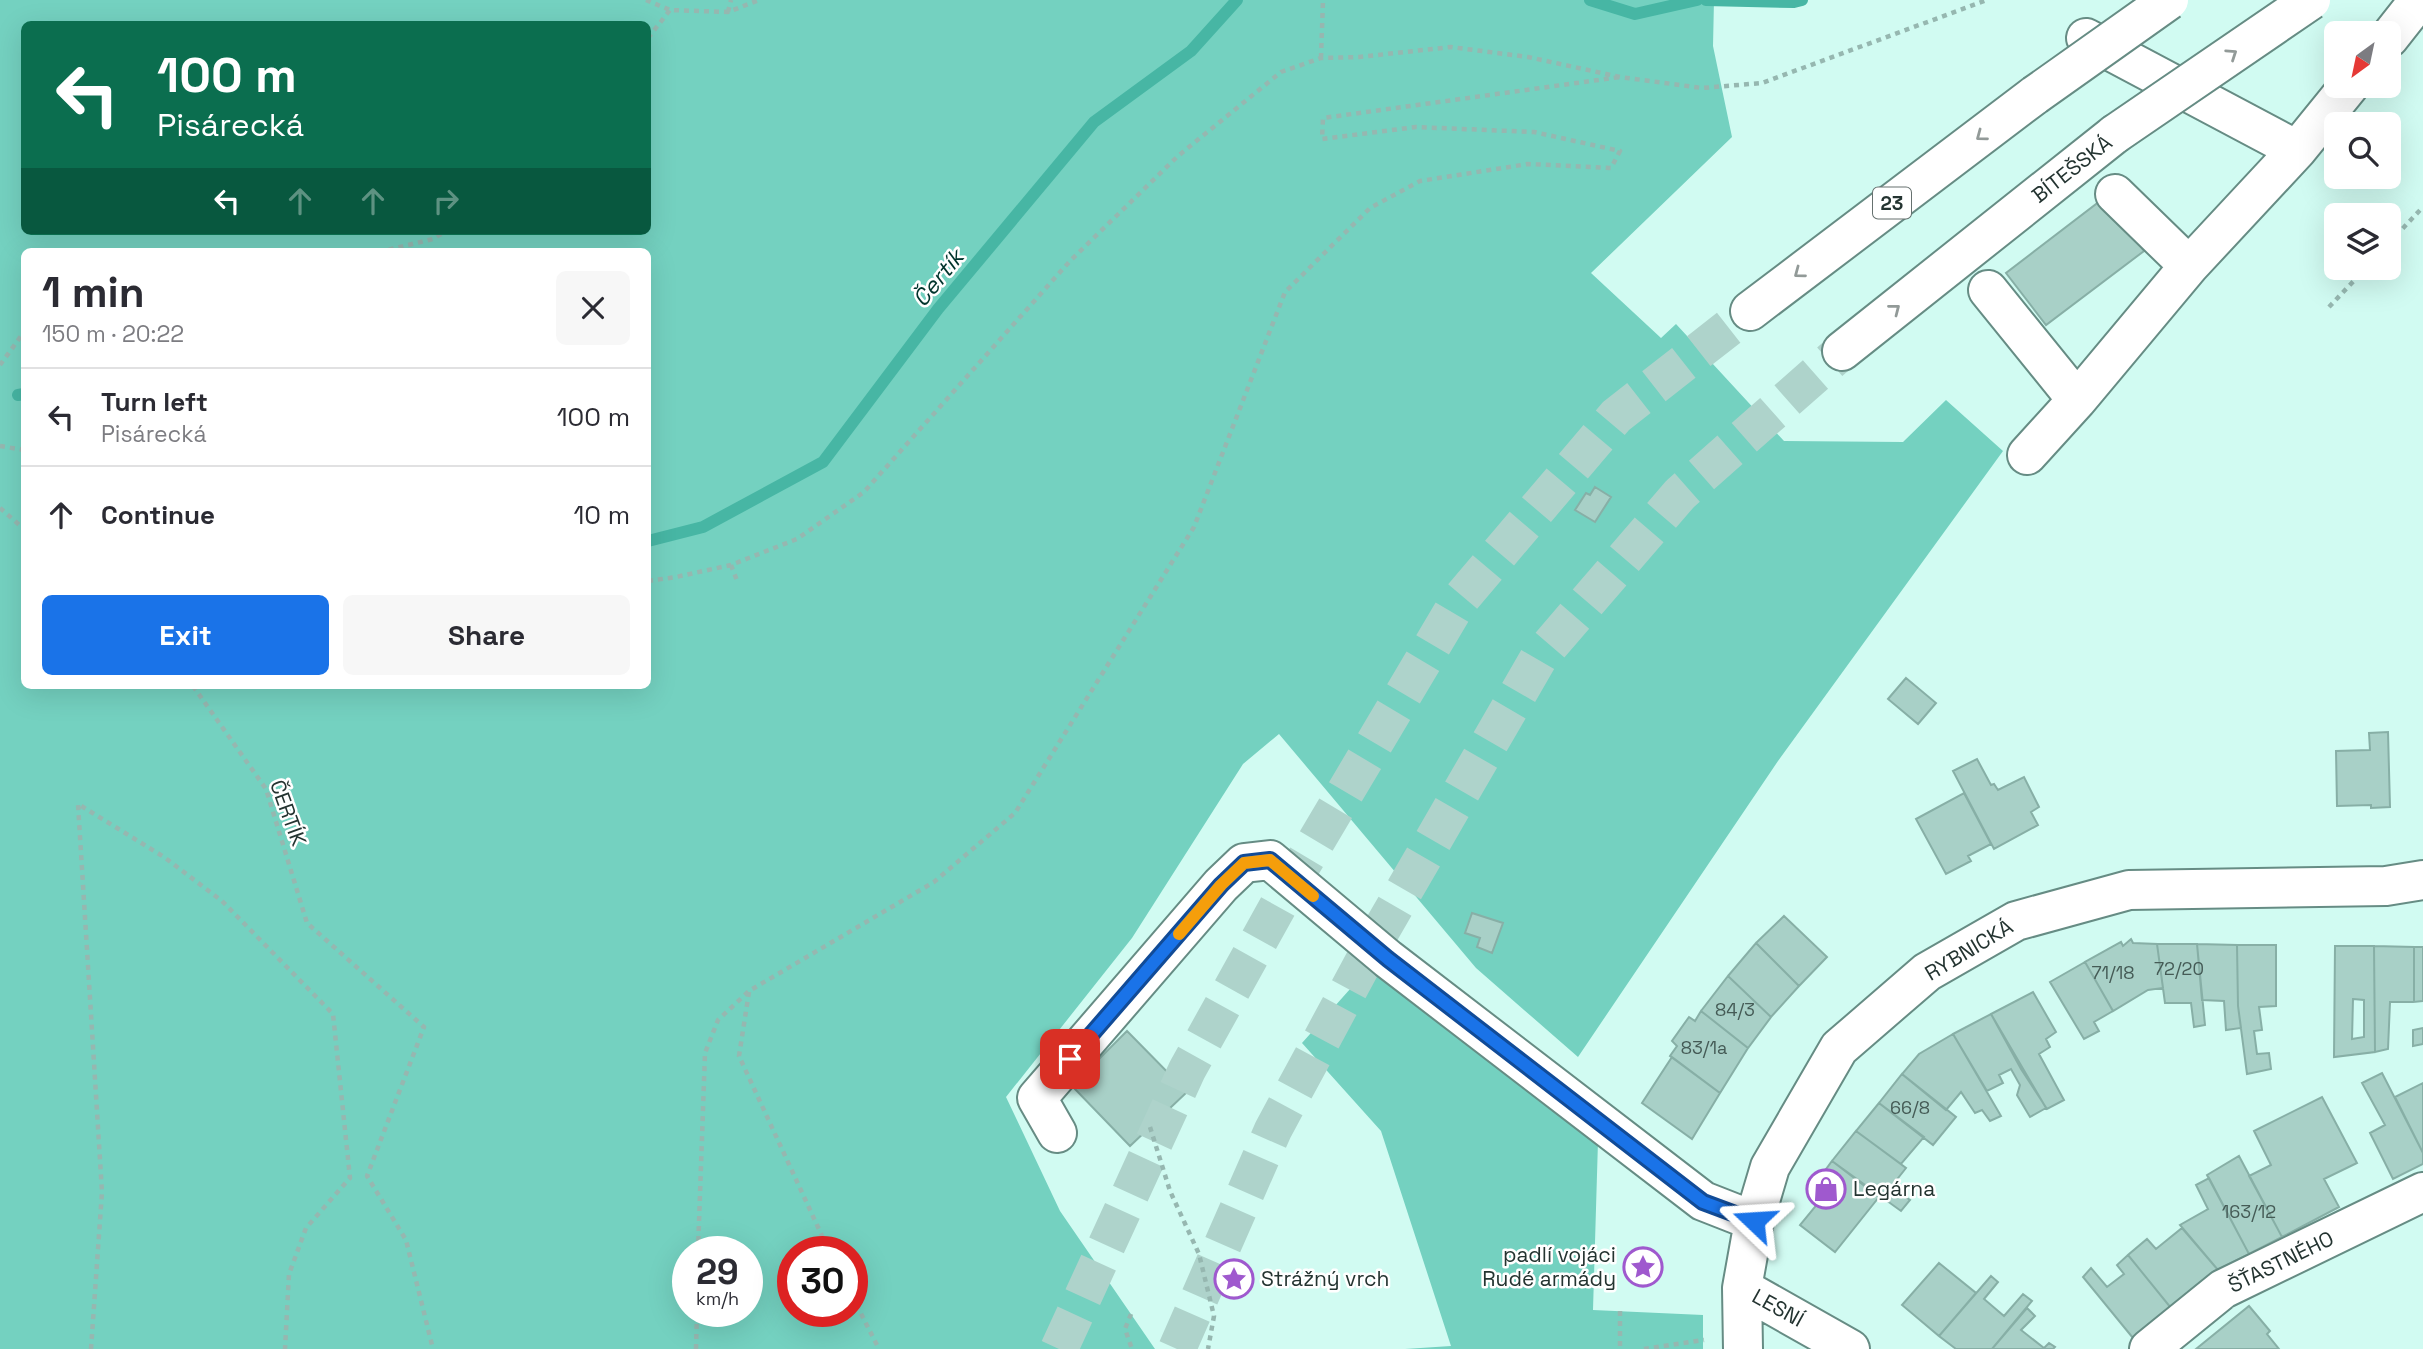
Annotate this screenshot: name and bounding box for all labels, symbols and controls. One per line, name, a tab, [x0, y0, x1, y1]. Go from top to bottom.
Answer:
north arrow	[2324, 21, 2401, 98]
map controls	[2324, 21, 2401, 280]
text: 100 m	[157, 44, 297, 106]
icon: left	[42, 49, 133, 140]
one-way arrow	[2224, 50, 2237, 62]
text: Pisárecká	[157, 105, 304, 145]
button: search	[2324, 112, 2401, 189]
one-way arrow	[1976, 128, 1988, 140]
street label: BÍTEŠSKÁ	[2026, 129, 2117, 208]
icon: left	[208, 182, 246, 220]
icon: ahead	[281, 182, 319, 220]
icon: ahead	[354, 182, 392, 220]
icon: right	[427, 182, 465, 220]
road number: 23	[1873, 188, 1911, 218]
button: layers	[2324, 203, 2401, 280]
water label: Čertík	[906, 241, 972, 313]
one-way arrow	[1794, 265, 1807, 278]
text: 1 min	[42, 266, 145, 319]
button: close	[556, 271, 630, 345]
one-way arrow	[1887, 304, 1900, 317]
text: 150 m · 20:22	[42, 319, 184, 349]
text: Turn left	[101, 385, 208, 419]
icon: left	[42, 398, 80, 436]
text: 100 m	[557, 400, 630, 434]
text: Pisárecká	[101, 419, 207, 449]
icon: ahead	[42, 496, 80, 534]
text: Continue	[101, 498, 215, 532]
text: 10 m	[573, 498, 630, 532]
button: Exit	[42, 595, 329, 675]
button: Share	[343, 595, 630, 675]
street label: ČERTÍK	[264, 776, 313, 850]
street label: RYBNICKÁ	[1920, 913, 2018, 986]
house number: 72/20	[2154, 957, 2204, 980]
house number: 71/18	[2092, 961, 2134, 984]
house number: 84/3	[1715, 998, 1755, 1021]
pin	[1040, 1029, 1100, 1089]
house number: 83/1a	[1681, 1036, 1727, 1059]
icon: arrive	[1051, 1040, 1089, 1078]
house number: 66/8	[1890, 1096, 1930, 1119]
shop icon: Legárna	[1805, 1168, 1847, 1210]
place label: Legárna	[1853, 1175, 1935, 1202]
position arrow	[1717, 1184, 1791, 1258]
house number: 163/12	[2222, 1200, 2276, 1223]
street label: ŠŤASTNÉHO	[2223, 1224, 2338, 1299]
speed limit sign: 30	[777, 1236, 868, 1327]
place label: padlí vojáci Rudé armády	[1482, 1241, 1616, 1292]
place icon: padlí vojáci Rudé armády	[1622, 1246, 1664, 1288]
text: 29	[696, 1250, 739, 1294]
place icon: Strážný vrch	[1213, 1258, 1255, 1300]
place label: Strážný vrch	[1261, 1265, 1389, 1292]
street label: LESNÍ	[1748, 1282, 1809, 1333]
text: km/h	[696, 1287, 739, 1310]

